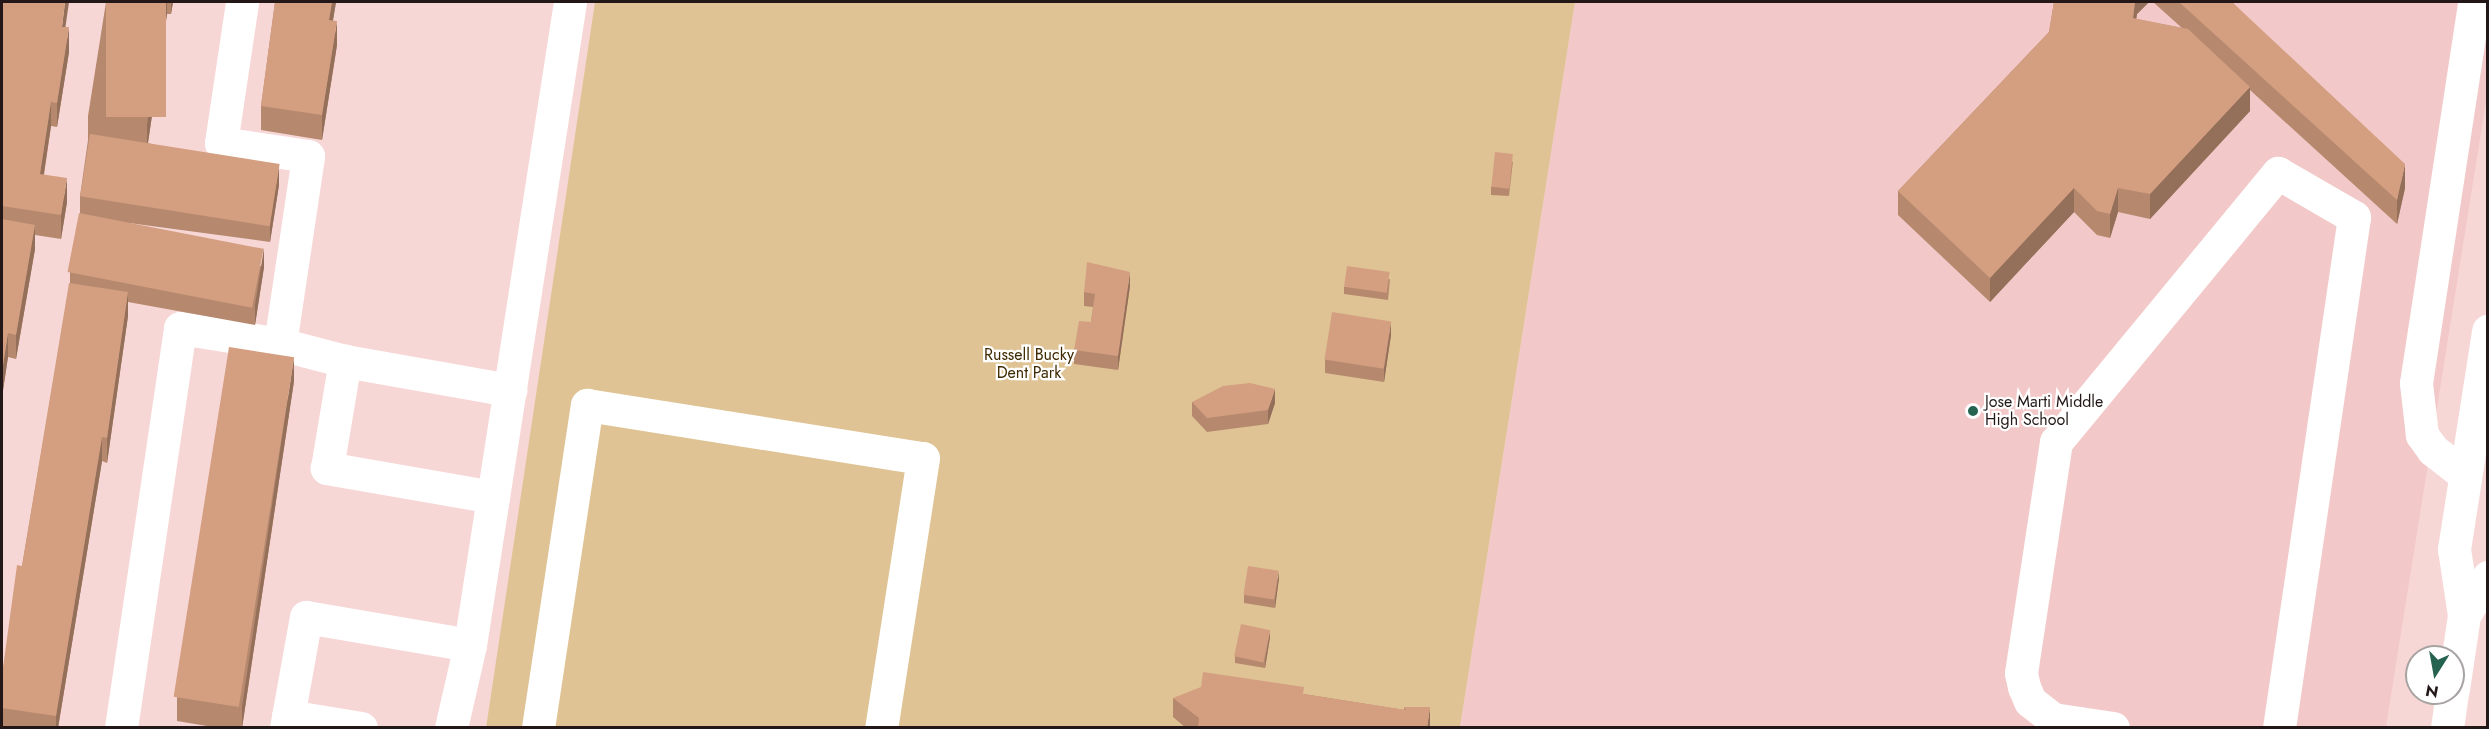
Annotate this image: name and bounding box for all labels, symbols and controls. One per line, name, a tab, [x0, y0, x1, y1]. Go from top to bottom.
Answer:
park label: Russell Bucky Dent Park	[984, 345, 1074, 383]
place label: Jose Marti Middle High School	[1985, 392, 2103, 430]
marker: Jose Marti Middle High School	[1966, 404, 1980, 418]
north arrow	[2405, 645, 2465, 705]
text: N	[2423, 679, 2440, 704]

